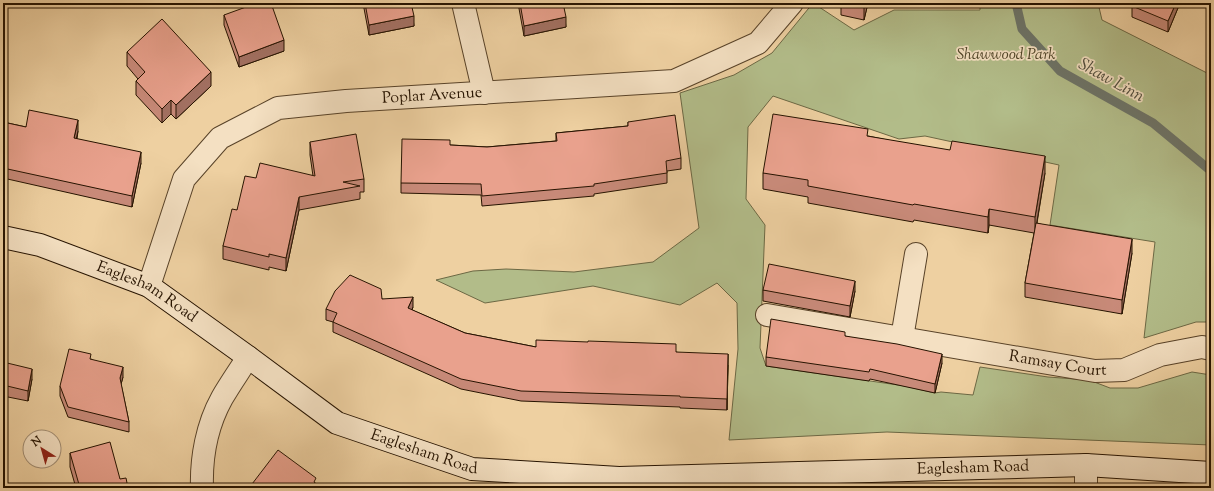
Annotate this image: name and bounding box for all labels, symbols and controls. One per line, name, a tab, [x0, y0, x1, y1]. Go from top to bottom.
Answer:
park label: Shawwood Park	[956, 44, 1056, 67]
water label: Shaw Linn	[1074, 53, 1148, 109]
street label: Poplar Avenue	[381, 81, 483, 110]
street label: Eaglesham Road	[93, 256, 202, 328]
street label: Ramsay Court	[1007, 345, 1108, 382]
street label: Eaglesham Road	[367, 424, 478, 481]
north arrow	[22, 429, 62, 469]
text: N	[27, 433, 45, 451]
street label: Eaglesham Road	[917, 455, 1029, 481]

